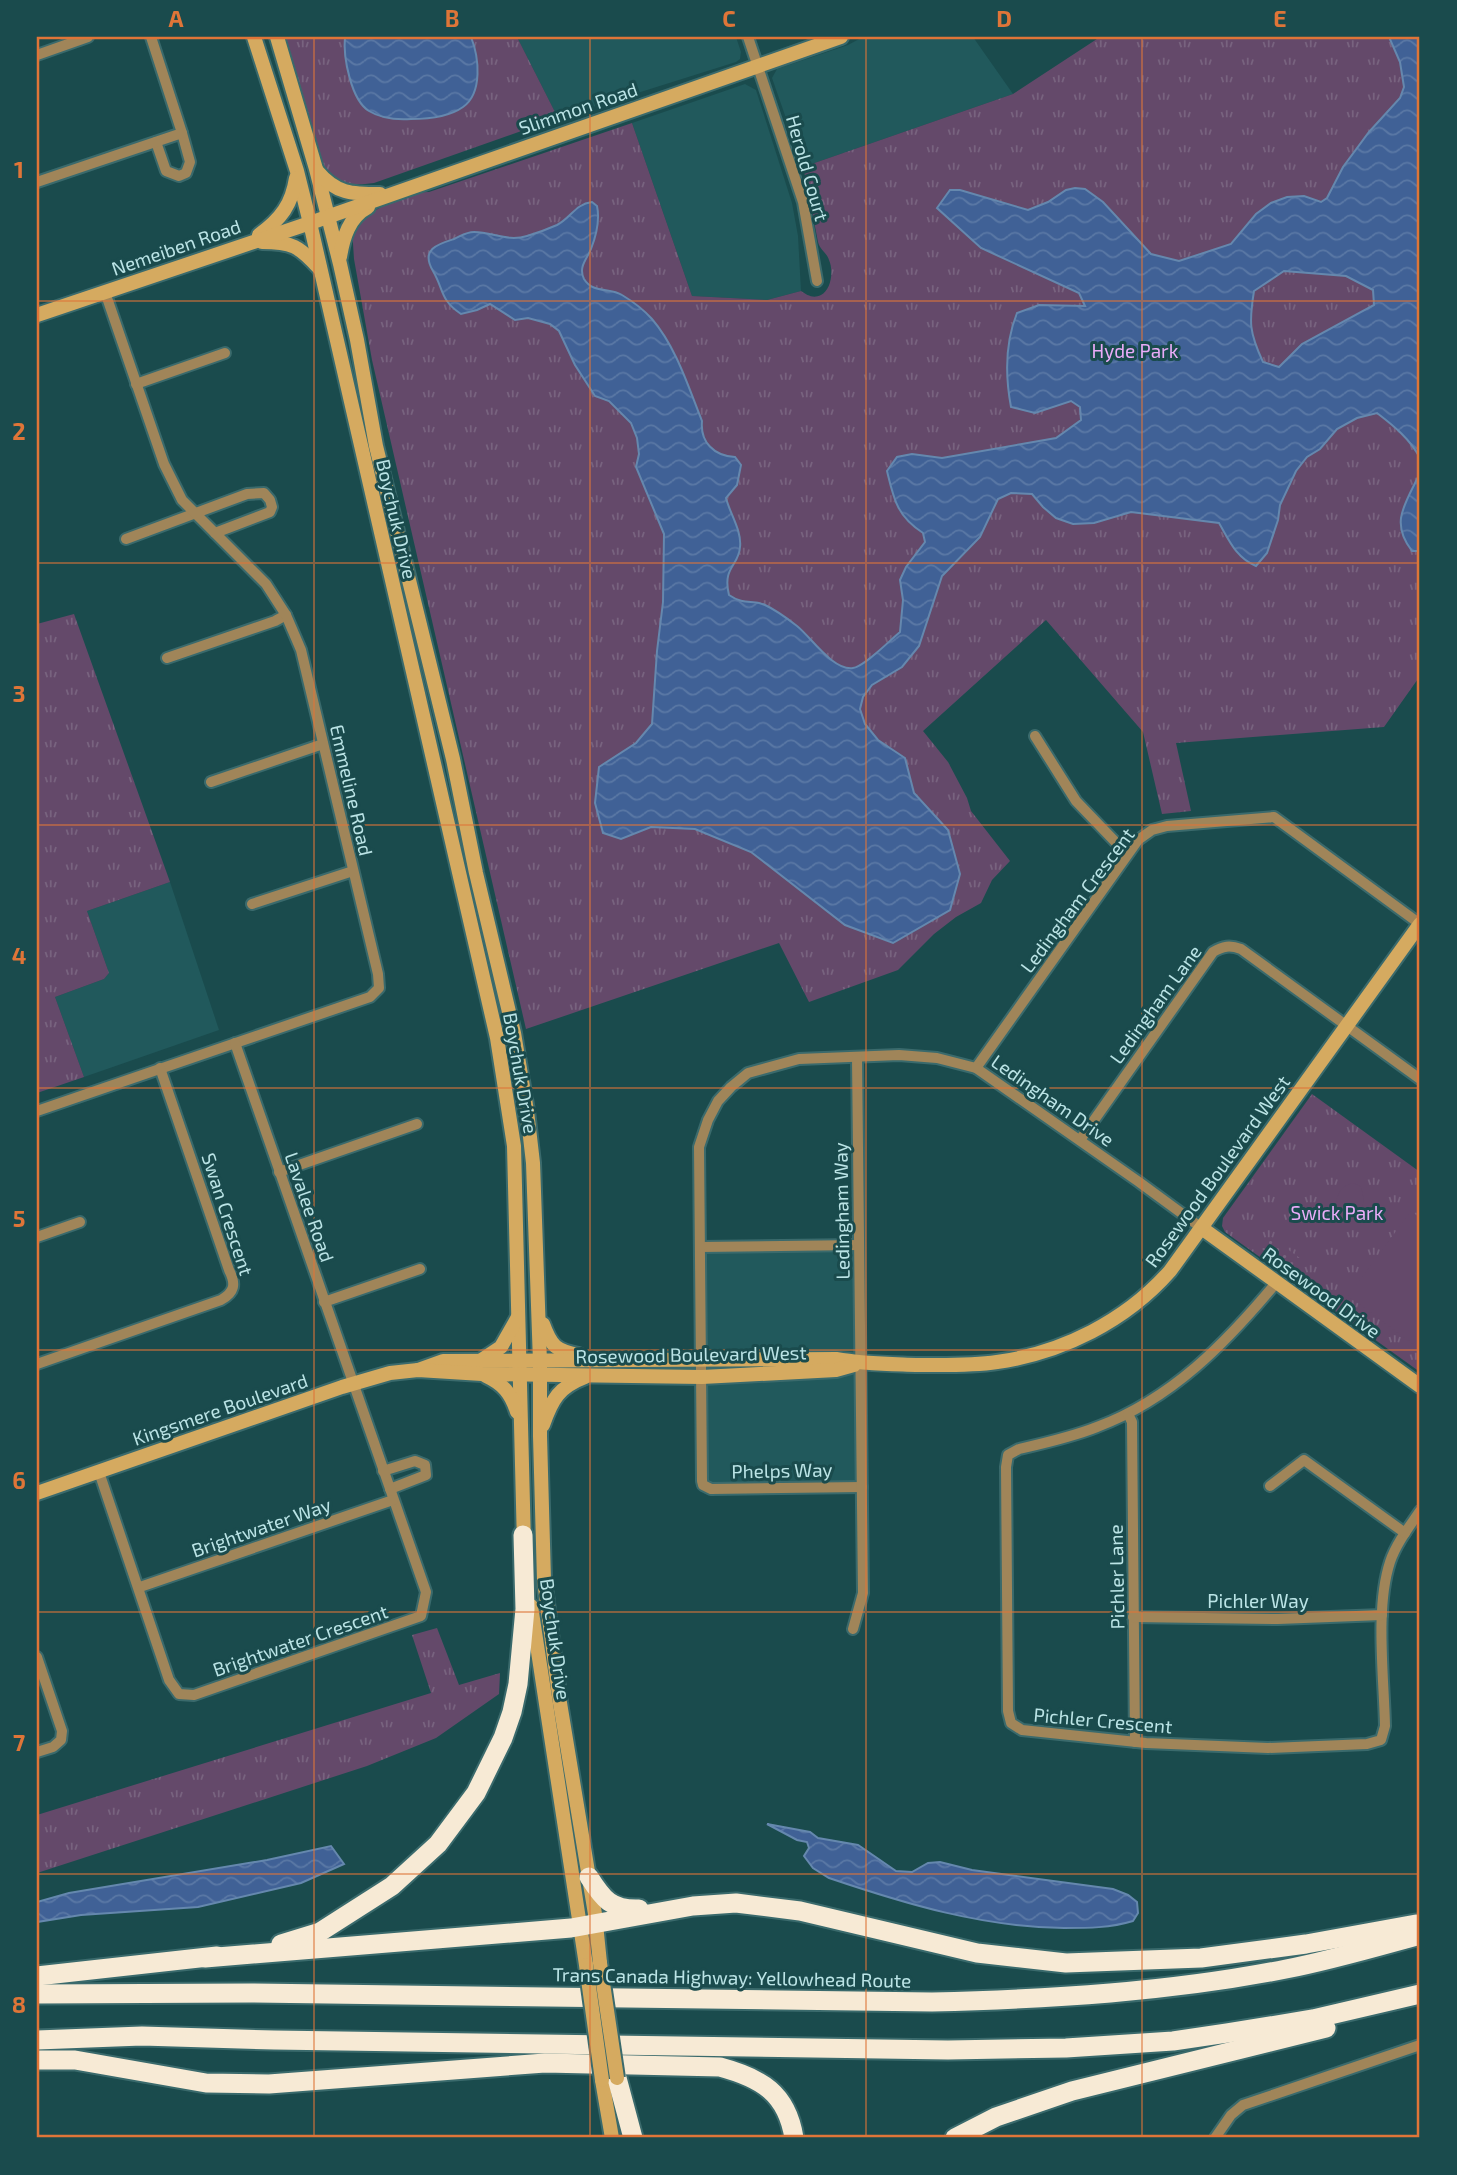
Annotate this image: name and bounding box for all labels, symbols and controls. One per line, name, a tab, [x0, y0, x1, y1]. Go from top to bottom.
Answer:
text: A	[168, 4, 184, 32]
text: B	[445, 4, 459, 32]
text: C	[722, 4, 736, 32]
text: D	[996, 4, 1012, 32]
text: E	[1273, 4, 1287, 32]
street label: Slimmon Road	[516, 77, 640, 139]
street label: Herold Court	[782, 112, 834, 224]
text: 1	[14, 155, 24, 183]
street label: Nemeiben Road	[108, 214, 244, 280]
park label: Hyde Park	[1092, 339, 1179, 362]
text: 2	[12, 417, 26, 445]
street label: Boychuk Drive	[372, 457, 422, 581]
text: 3	[12, 679, 26, 707]
street label: Emmeline Road	[326, 722, 378, 858]
street label: Ledingham Crescent	[1015, 823, 1139, 977]
street label: Ledingham Lane	[1104, 940, 1206, 1068]
text: 4	[12, 941, 26, 969]
street label: Boychuk Drive	[499, 1011, 543, 1135]
street label: Ledingham Drive	[987, 1049, 1119, 1151]
street label: Rosewood Boulevard West	[1140, 1071, 1294, 1271]
street label: Ledingham Way	[828, 1142, 854, 1280]
street label: Lavalee Road	[280, 1149, 340, 1265]
street label: Swan Crescent	[197, 1150, 259, 1278]
park label: Swick Park	[1291, 1201, 1384, 1224]
text: 5	[13, 1204, 25, 1232]
street label: Rosewood Drive	[1259, 1242, 1385, 1342]
street label: Rosewood Boulevard West	[575, 1340, 807, 1368]
street label: Kingsmere Boulevard	[129, 1368, 311, 1450]
street label: Phelps Way	[731, 1458, 833, 1482]
text: 6	[12, 1466, 26, 1494]
street label: Brightwater Way	[188, 1492, 334, 1562]
street label: Pichler Lane	[1104, 1524, 1128, 1630]
street label: Boychuk Drive	[536, 1577, 576, 1701]
street label: Pichler Way	[1207, 1589, 1309, 1612]
street label: Brightwater Crescent	[209, 1599, 391, 1681]
street label: Pichler Crescent	[1033, 1702, 1173, 1738]
text: 7	[13, 1728, 25, 1756]
street label: Trans Canada Highway: Yellowhead Route	[552, 1962, 912, 1992]
text: 8	[12, 1990, 26, 2018]

